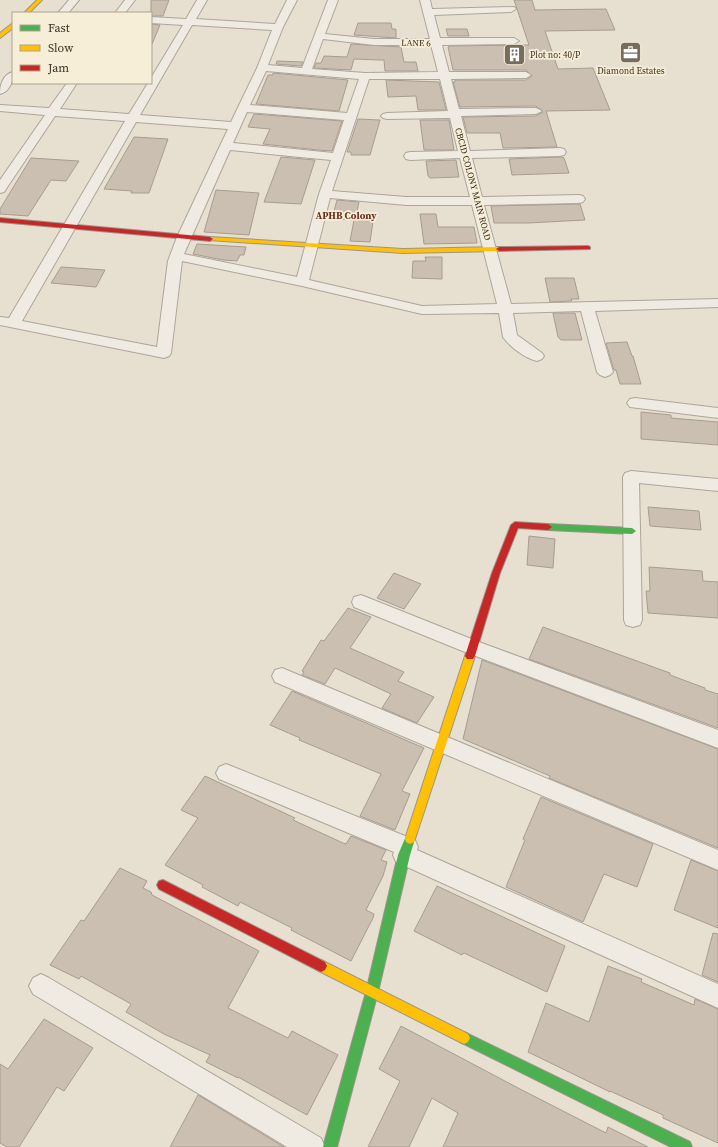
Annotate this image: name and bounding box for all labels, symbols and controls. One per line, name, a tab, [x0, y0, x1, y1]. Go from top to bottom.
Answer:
legend	[12, 12, 152, 84]
text: Fast	[48, 20, 70, 36]
street label: LANE 6	[401, 37, 431, 49]
office icon: Diamond Estates	[618, 39, 644, 65]
text: Slow	[48, 40, 74, 56]
building icon: Plot no: 40/P	[501, 42, 527, 68]
place label: Plot no: 40/P	[530, 49, 581, 61]
text: Jam	[47, 60, 69, 76]
place label: Diamond Estates	[597, 65, 665, 77]
street label: CBCID COLONY MAIN ROAD	[452, 126, 494, 242]
district label: APHB Colony	[316, 209, 377, 222]

